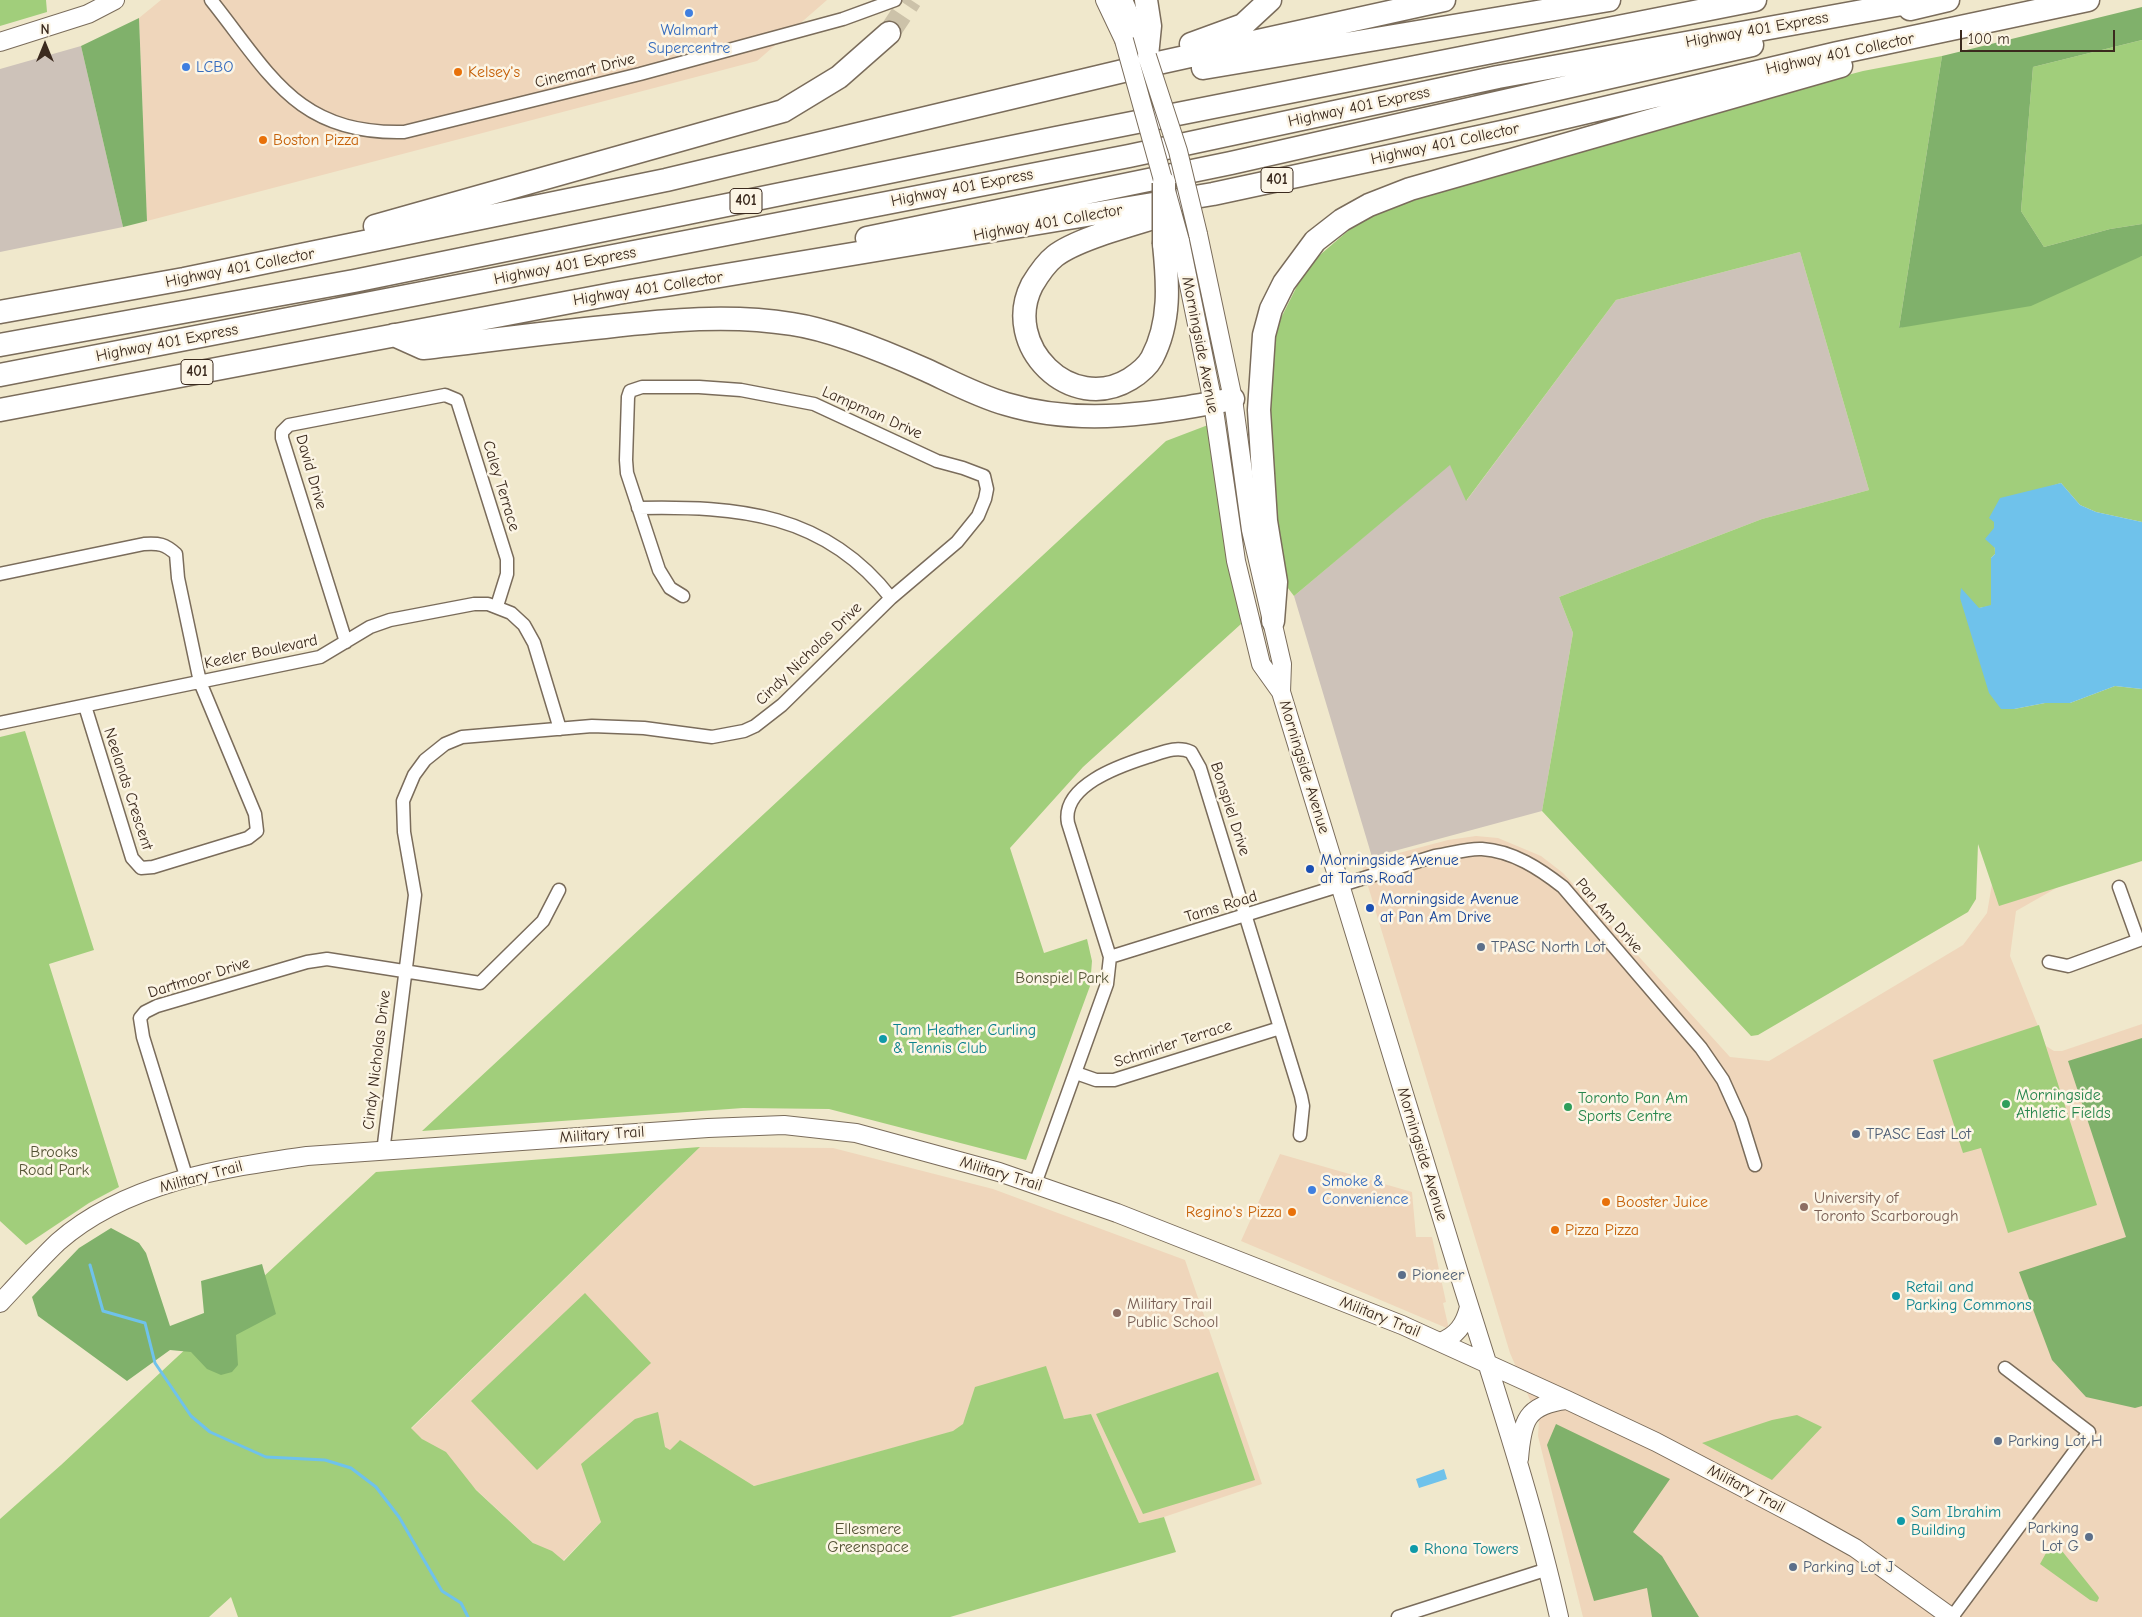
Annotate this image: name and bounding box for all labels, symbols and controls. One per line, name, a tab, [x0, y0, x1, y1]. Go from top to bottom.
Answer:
marker: Walmart Supercentre	[683, 7, 695, 19]
street label: Highway 401 Express	[1684, 8, 1830, 52]
north arrow	[20, 20, 70, 70]
place label: Walmart Supercentre	[648, 20, 730, 58]
scale bar	[1962, 20, 2117, 52]
text: N	[40, 21, 50, 38]
street label: Highway 401 Collector	[1764, 29, 1916, 79]
text: 100 m	[1968, 30, 2010, 48]
street label: Cinemart Drive	[533, 49, 637, 93]
place label: LCBO	[196, 57, 234, 77]
marker: LCBO	[180, 61, 192, 73]
place label: Kelsey's	[468, 62, 520, 82]
marker: Kelsey's	[452, 66, 464, 78]
street label: Highway 401 Express	[1286, 83, 1432, 131]
street label: Highway 401 Collector	[1369, 119, 1521, 169]
place label: Boston Pizza	[273, 130, 359, 150]
marker: Boston Pizza	[257, 134, 269, 146]
street label: Highway 401 Express	[889, 165, 1035, 211]
road number: 401	[1261, 168, 1293, 192]
road number: 401	[730, 188, 762, 214]
street label: Highway 401 Collector	[972, 200, 1124, 246]
street label: Highway 401 Express	[492, 243, 638, 289]
street label: Highway 401 Collector	[164, 244, 316, 292]
street label: Highway 401 Collector	[572, 268, 724, 310]
street label: Morningside Avenue	[1177, 275, 1223, 415]
street label: Highway 401 Express	[94, 320, 240, 366]
road number: 401	[181, 360, 213, 384]
street label: Lampman Drive	[819, 382, 925, 444]
street label: David Drive	[291, 432, 331, 512]
street label: Caley Terrace	[478, 438, 524, 534]
street label: Cindy Nicholas Drive	[752, 598, 866, 710]
street label: Keeler Boulevard	[203, 631, 319, 673]
street label: Morningside Avenue	[1275, 698, 1333, 836]
street label: Neelands Crescent	[99, 726, 157, 852]
street label: Bonspiel Drive	[1206, 760, 1254, 858]
place label: Morningside Avenue at Tams Road	[1320, 850, 1459, 888]
marker: Morningside Avenue at Tams Road	[1304, 863, 1316, 875]
street label: Pan Am Drive	[1571, 875, 1647, 957]
street label: Tams Road	[1182, 887, 1260, 927]
place label: Morningside Avenue at Pan Am Drive	[1380, 889, 1519, 927]
marker: Morningside Avenue at Pan Am Drive	[1364, 902, 1376, 914]
place label: TPASC North Lot	[1491, 937, 1605, 957]
marker: TPASC North Lot	[1475, 941, 1487, 953]
street label: Dartmoor Drive	[146, 953, 252, 1003]
park label: Bonspiel Park	[1015, 968, 1109, 988]
street label: Cindy Nicholas Drive	[359, 989, 395, 1131]
street label: Schmirler Terrace	[1112, 1016, 1234, 1072]
place label: Tam Heather Curling & Tennis Club	[893, 1020, 1036, 1058]
marker: Tam Heather Curling & Tennis Club	[877, 1033, 889, 1045]
street label: Morningside Avenue	[1393, 1085, 1451, 1223]
place label: Morningside Athletic Fields	[2016, 1085, 2111, 1123]
place label: Toronto Pan Am Sports Centre	[1578, 1088, 1688, 1126]
marker: Morningside Athletic Fields	[2000, 1098, 2012, 1110]
marker: Toronto Pan Am Sports Centre	[1562, 1101, 1574, 1113]
street label: Military Trail	[559, 1122, 645, 1148]
place label: TPASC East Lot	[1866, 1124, 1971, 1144]
marker: TPASC East Lot	[1850, 1128, 1862, 1140]
park label: Brooks Road Park	[19, 1142, 89, 1180]
street label: Military Trail	[957, 1152, 1045, 1196]
street label: Military Trail	[157, 1157, 245, 1197]
place label: Smoke & Convenience	[1322, 1171, 1409, 1209]
marker: Smoke & Convenience	[1306, 1184, 1318, 1196]
place label: University of Toronto Scarborough	[1814, 1188, 1959, 1226]
place label: Booster Juice	[1616, 1192, 1708, 1212]
marker: Booster Juice	[1600, 1196, 1612, 1208]
marker: University of Toronto Scarborough	[1798, 1201, 1810, 1213]
place label: Regino's Pizza	[1186, 1202, 1282, 1222]
marker: Regino's Pizza	[1286, 1206, 1298, 1218]
place label: Pizza Pizza	[1565, 1220, 1639, 1240]
marker: Pizza Pizza	[1549, 1224, 1561, 1236]
place label: Pioneer	[1412, 1265, 1464, 1285]
marker: Pioneer	[1396, 1269, 1408, 1281]
place label: Retail and Parking Commons	[1906, 1277, 2032, 1315]
marker: Retail and Parking Commons	[1890, 1290, 1902, 1302]
street label: Military Trail	[1337, 1292, 1423, 1342]
place label: Military Trail Public School	[1127, 1294, 1218, 1332]
marker: Military Trail Public School	[1111, 1307, 1123, 1319]
place label: Parking Lot H	[2008, 1431, 2102, 1451]
marker: Parking Lot H	[1992, 1435, 2004, 1447]
street label: Military Trail	[1704, 1461, 1788, 1517]
place label: Sam Ibrahim Building	[1911, 1502, 2001, 1540]
marker: Sam Ibrahim Building	[1895, 1515, 1907, 1527]
place label: Parking Lot G	[2027, 1518, 2079, 1556]
park label: Ellesmere Greenspace	[827, 1519, 909, 1557]
marker: Parking Lot G	[2083, 1531, 2095, 1543]
place label: Rhona Towers	[1424, 1539, 1519, 1559]
marker: Rhona Towers	[1408, 1543, 1420, 1555]
place label: Parking Lot J	[1803, 1557, 1893, 1577]
marker: Parking Lot J	[1787, 1561, 1799, 1573]

